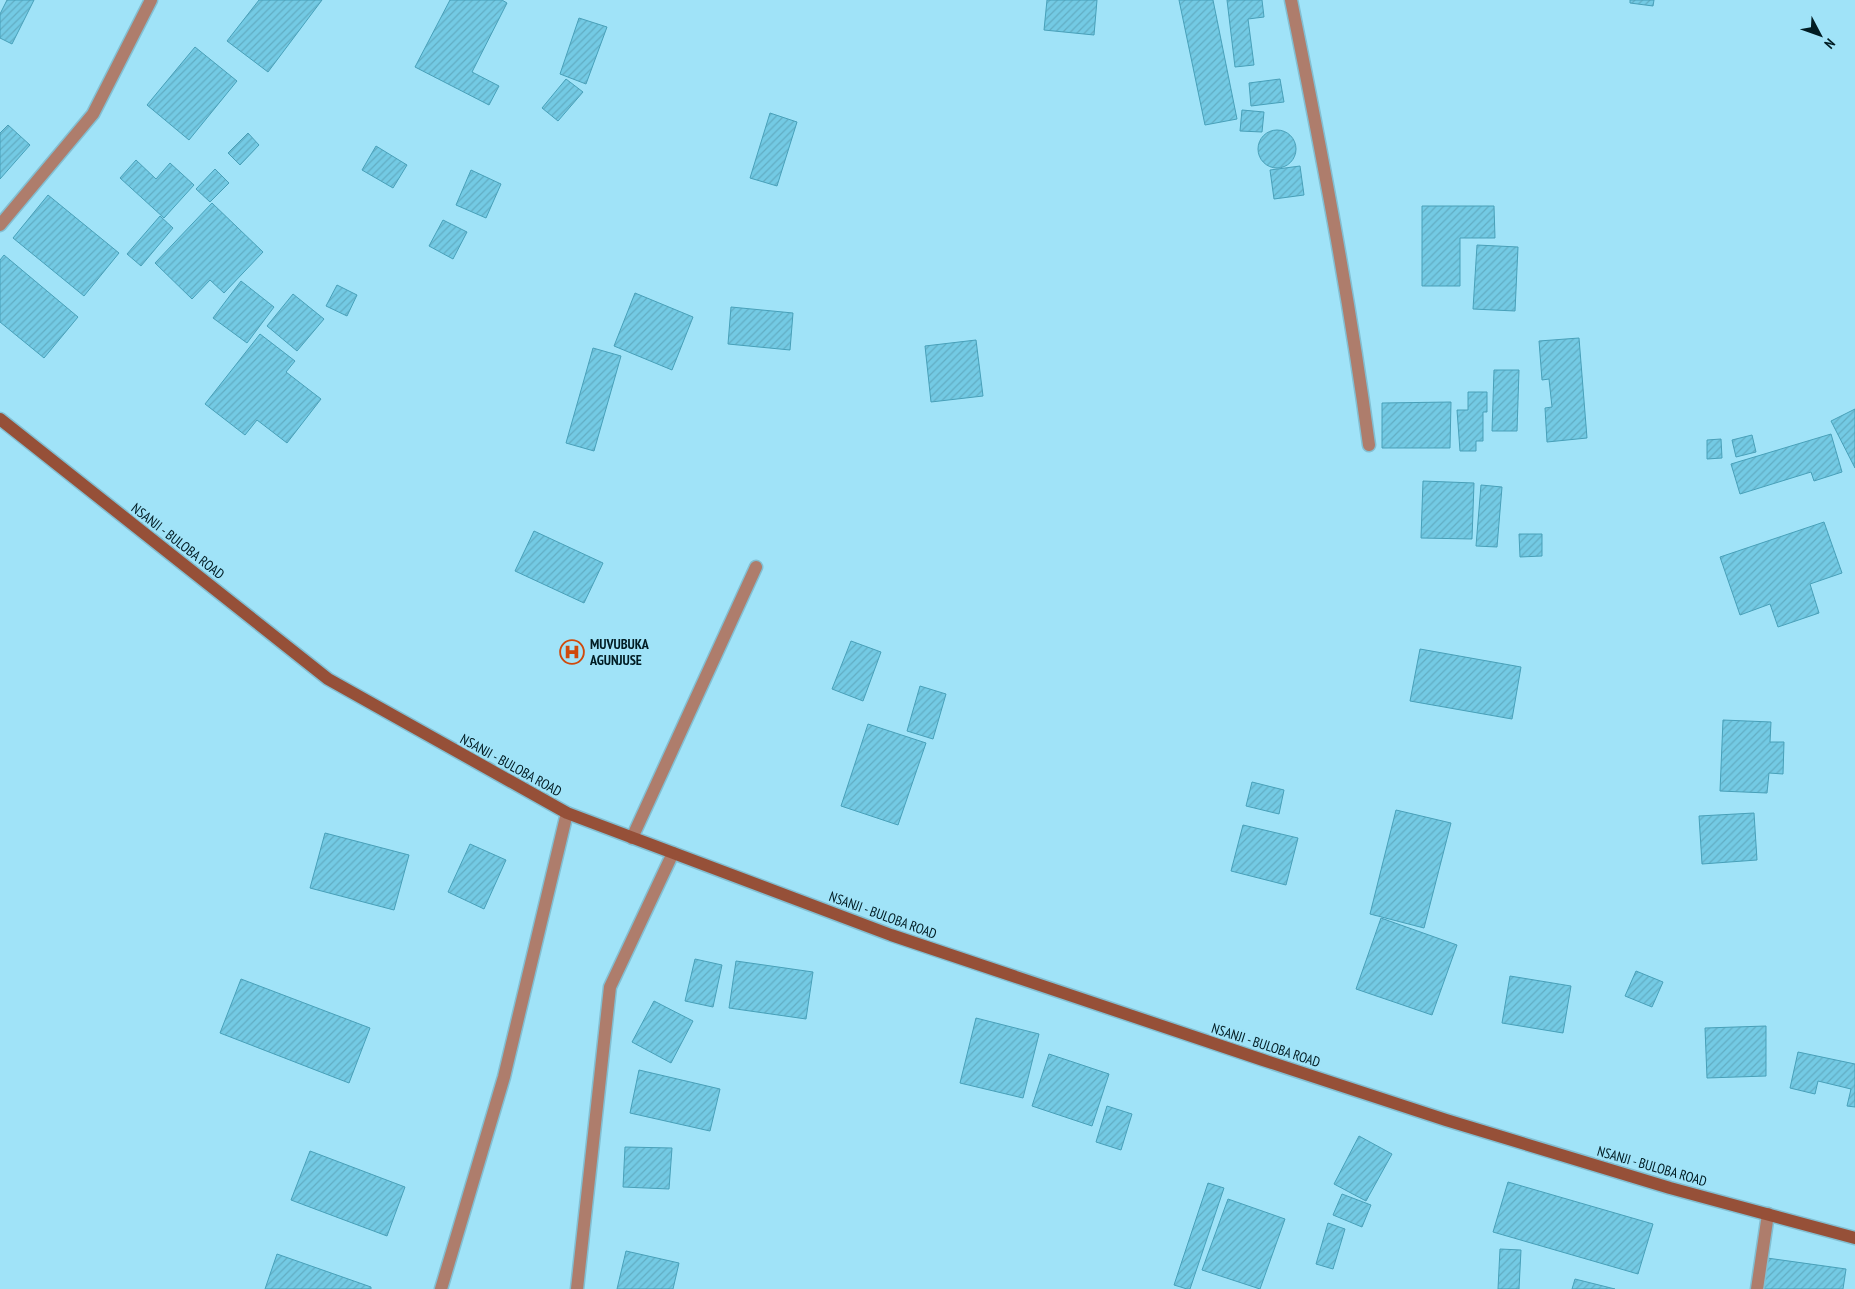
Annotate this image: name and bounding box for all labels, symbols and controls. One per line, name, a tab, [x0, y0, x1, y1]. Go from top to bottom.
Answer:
north arrow	[1795, 10, 1845, 60]
text: N	[1821, 35, 1839, 52]
street label: NSANJI - BULOBA ROAD	[128, 499, 228, 583]
place label: MUVUBUKA AGUNJUSE	[589, 635, 650, 669]
hospital icon: MUVUBUKA AGUNJUSE	[559, 639, 585, 665]
street label: NSANJI - BULOBA ROAD	[457, 730, 565, 800]
street label: NSANJI - BULOBA ROAD	[827, 887, 939, 943]
street label: NSANJI - BULOBA ROAD	[1209, 1019, 1323, 1071]
street label: NSANJI - BULOBA ROAD	[1595, 1142, 1709, 1190]

